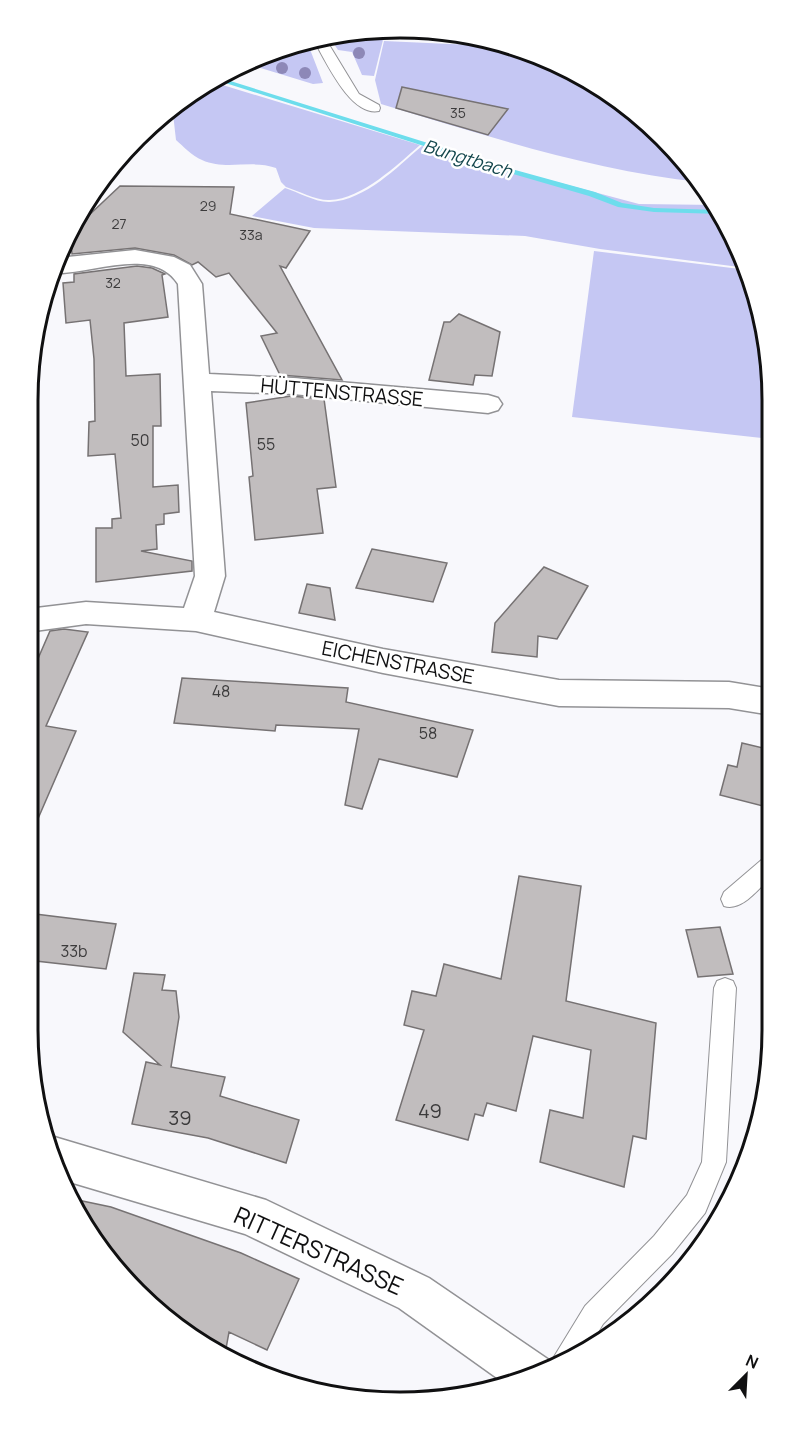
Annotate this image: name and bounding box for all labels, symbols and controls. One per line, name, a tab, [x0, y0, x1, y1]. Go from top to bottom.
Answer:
house number: 35	[450, 103, 466, 122]
water label: Bungtbach	[421, 133, 517, 183]
house number: 29	[200, 196, 216, 215]
house number: 27	[111, 214, 127, 233]
house number: 33a	[239, 225, 263, 244]
house number: 32	[105, 273, 121, 292]
street label: HÜTTENSTRASSE	[259, 371, 425, 413]
house number: 50	[131, 429, 150, 451]
house number: 55	[257, 433, 275, 455]
street label: EICHENSTRASSE	[320, 634, 476, 690]
house number: 48	[212, 680, 230, 702]
house number: 58	[419, 722, 437, 744]
house number: 33b	[60, 940, 88, 962]
house number: 49	[418, 1097, 442, 1124]
house number: 39	[168, 1104, 192, 1131]
street label: RITTERSTRASSE	[229, 1198, 409, 1302]
north arrow	[716, 1345, 776, 1405]
text: N	[742, 1349, 762, 1374]

